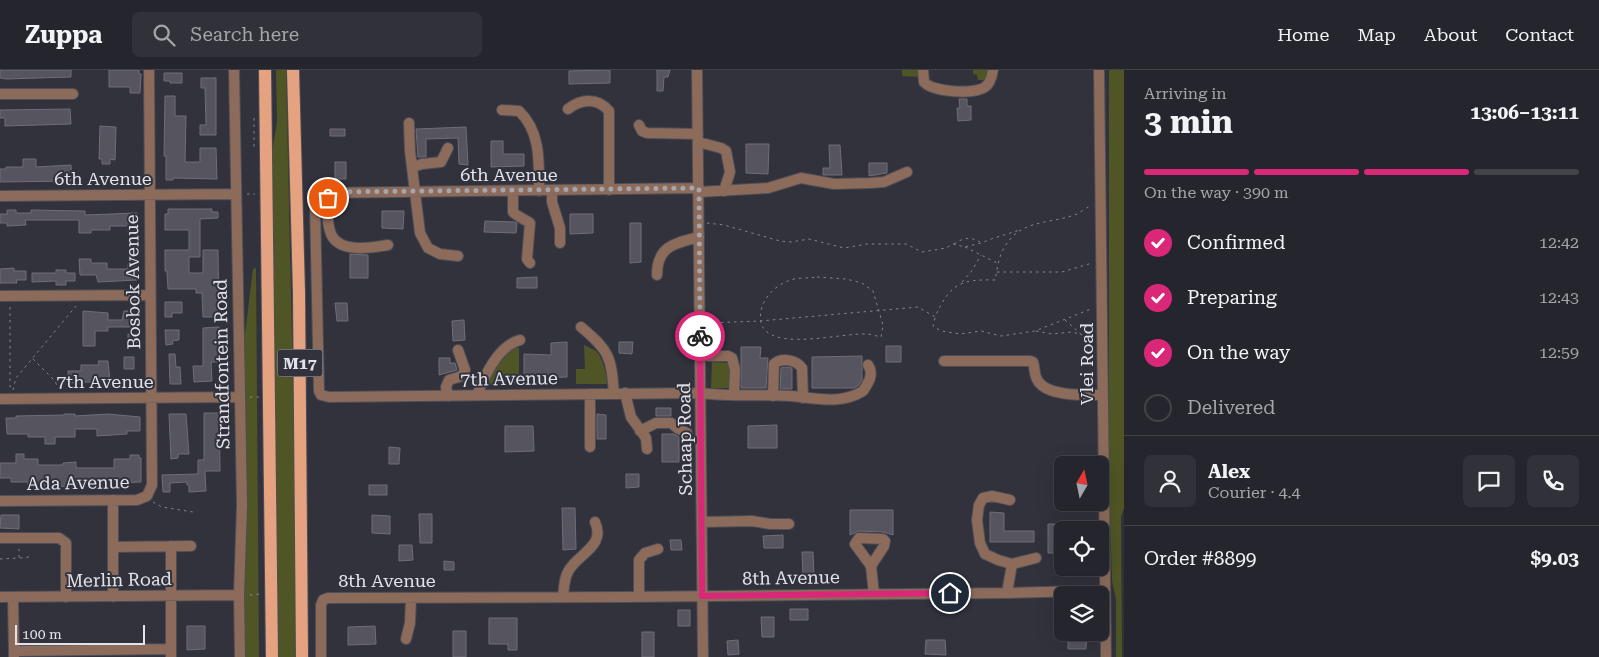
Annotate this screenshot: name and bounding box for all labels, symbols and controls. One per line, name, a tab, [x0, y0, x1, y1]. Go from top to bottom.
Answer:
search box	[132, 12, 482, 57]
text: Zuppa	[25, 21, 102, 49]
icon: search	[150, 21, 178, 49]
text: Search here	[190, 23, 299, 46]
text: Home	[1277, 24, 1329, 45]
text: Map	[1357, 24, 1396, 45]
text: About	[1424, 24, 1477, 45]
text: Contact	[1505, 24, 1574, 45]
text: Arriving in	[1144, 84, 1227, 103]
text: 13:06–13:11	[1470, 101, 1579, 124]
text: 3 min	[1144, 103, 1233, 141]
street label: 6th Avenue	[460, 164, 558, 185]
street label: 6th Avenue	[54, 168, 152, 189]
pin	[307, 177, 349, 219]
text: On the way · 390 m	[1144, 183, 1289, 202]
icon: bag	[314, 184, 342, 212]
street label: Bosbok Avenue	[121, 214, 144, 350]
icon: check	[1144, 229, 1172, 257]
text: Confirmed	[1187, 231, 1285, 254]
text: 12:42	[1539, 233, 1579, 252]
street label: Strandfontein Road	[210, 278, 233, 449]
icon: check	[1144, 284, 1172, 312]
text: Preparing	[1187, 286, 1277, 309]
text: 12:43	[1539, 288, 1579, 307]
courier	[675, 311, 725, 361]
icon: bike	[686, 322, 714, 350]
street label: Vlei Road	[1076, 322, 1097, 405]
icon: check	[1144, 339, 1172, 367]
text: On the way	[1187, 341, 1290, 364]
text: 12:59	[1539, 343, 1579, 362]
road number: M17	[278, 350, 322, 376]
street label: 7th Avenue	[460, 367, 558, 390]
street label: 7th Avenue	[56, 371, 154, 392]
street label: Schaap Road	[673, 382, 696, 496]
text: Delivered	[1187, 396, 1275, 419]
button: person	[1144, 455, 1196, 507]
button: chat	[1463, 455, 1515, 507]
button: phone	[1527, 455, 1579, 507]
north arrow	[1054, 456, 1109, 511]
map controls	[1054, 456, 1109, 641]
text: Alex	[1208, 460, 1250, 483]
street label: Ada Avenue	[26, 471, 130, 494]
text: Courier · 4.4	[1208, 483, 1301, 502]
button: locate	[1054, 521, 1109, 576]
text: Order #8899	[1144, 547, 1256, 570]
text: $9.03	[1530, 547, 1579, 570]
street label: 8th Avenue	[742, 566, 840, 589]
street label: Merlin Road	[66, 568, 173, 591]
street label: 8th Avenue	[338, 570, 436, 591]
pin	[929, 572, 971, 614]
icon: home	[936, 579, 964, 607]
button: layers	[1054, 586, 1109, 641]
scale bar	[15, 622, 145, 645]
text: 100 m	[22, 626, 62, 642]

